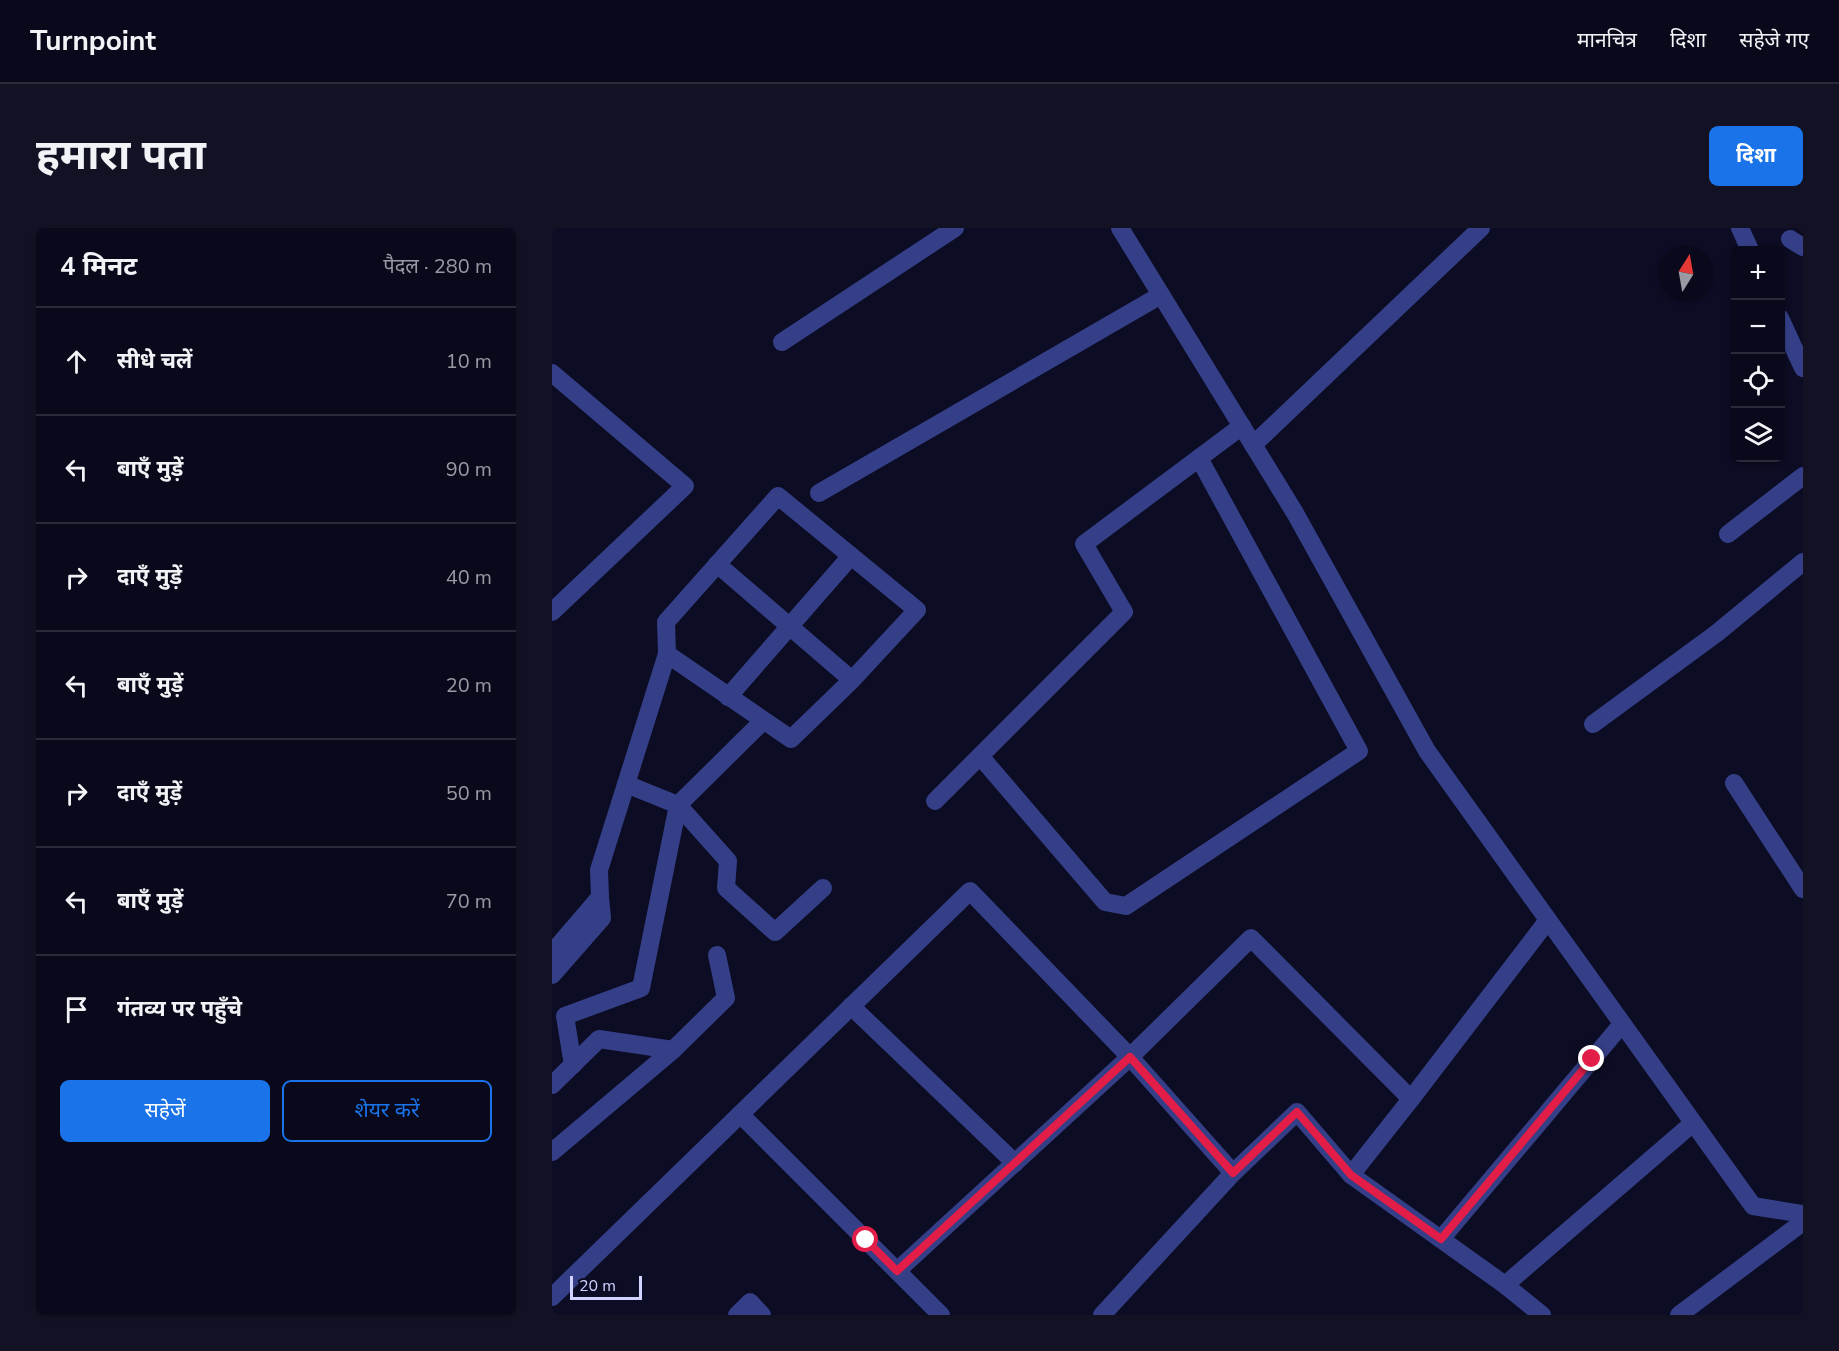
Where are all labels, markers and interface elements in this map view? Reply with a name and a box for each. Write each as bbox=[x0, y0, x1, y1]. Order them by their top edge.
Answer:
text: Turnpoint bbox=[30, 22, 156, 60]
text: मानचित्र bbox=[1577, 26, 1637, 54]
text: दिशा bbox=[1670, 26, 1706, 54]
text: सहेजे गए bbox=[1739, 26, 1809, 54]
button: दिशा bbox=[1709, 126, 1803, 186]
text: हमारा पता bbox=[36, 127, 206, 184]
north arrow bbox=[1659, 246, 1713, 300]
map controls bbox=[1731, 246, 1785, 462]
button: + bbox=[1731, 246, 1785, 300]
text: 4 मिनट bbox=[60, 249, 137, 284]
text: पैदल · 280 m bbox=[383, 253, 492, 280]
button: − bbox=[1731, 300, 1785, 354]
icon: ahead bbox=[60, 345, 93, 378]
text: सीधे चलें bbox=[117, 346, 192, 376]
text: 10 m bbox=[446, 348, 492, 375]
button: locate bbox=[1731, 354, 1785, 408]
button: layers bbox=[1731, 408, 1785, 462]
icon: left bbox=[60, 453, 93, 486]
text: बाएँ मुड़ें bbox=[117, 454, 183, 484]
text: 90 m bbox=[446, 456, 492, 483]
icon: right bbox=[60, 561, 93, 594]
text: दाएँ मुड़ें bbox=[117, 562, 182, 592]
text: 40 m bbox=[446, 564, 492, 591]
icon: left bbox=[60, 669, 93, 702]
text: बाएँ मुड़ें bbox=[117, 670, 183, 700]
text: 20 m bbox=[446, 672, 492, 699]
icon: right bbox=[60, 777, 93, 810]
text: दाएँ मुड़ें bbox=[117, 778, 182, 808]
text: 50 m bbox=[446, 780, 492, 807]
icon: left bbox=[60, 885, 93, 918]
text: बाएँ मुड़ें bbox=[117, 886, 183, 916]
text: 70 m bbox=[446, 888, 492, 915]
icon: arrive bbox=[60, 993, 93, 1026]
text: गंतव्य पर पहुँचे bbox=[117, 994, 242, 1024]
route end bbox=[1578, 1045, 1604, 1071]
button: सहेजें bbox=[60, 1080, 270, 1142]
button: शेयर करें bbox=[282, 1080, 492, 1142]
route start bbox=[852, 1226, 878, 1252]
scale bar bbox=[570, 1273, 642, 1300]
text: 20 m bbox=[579, 1275, 616, 1297]

